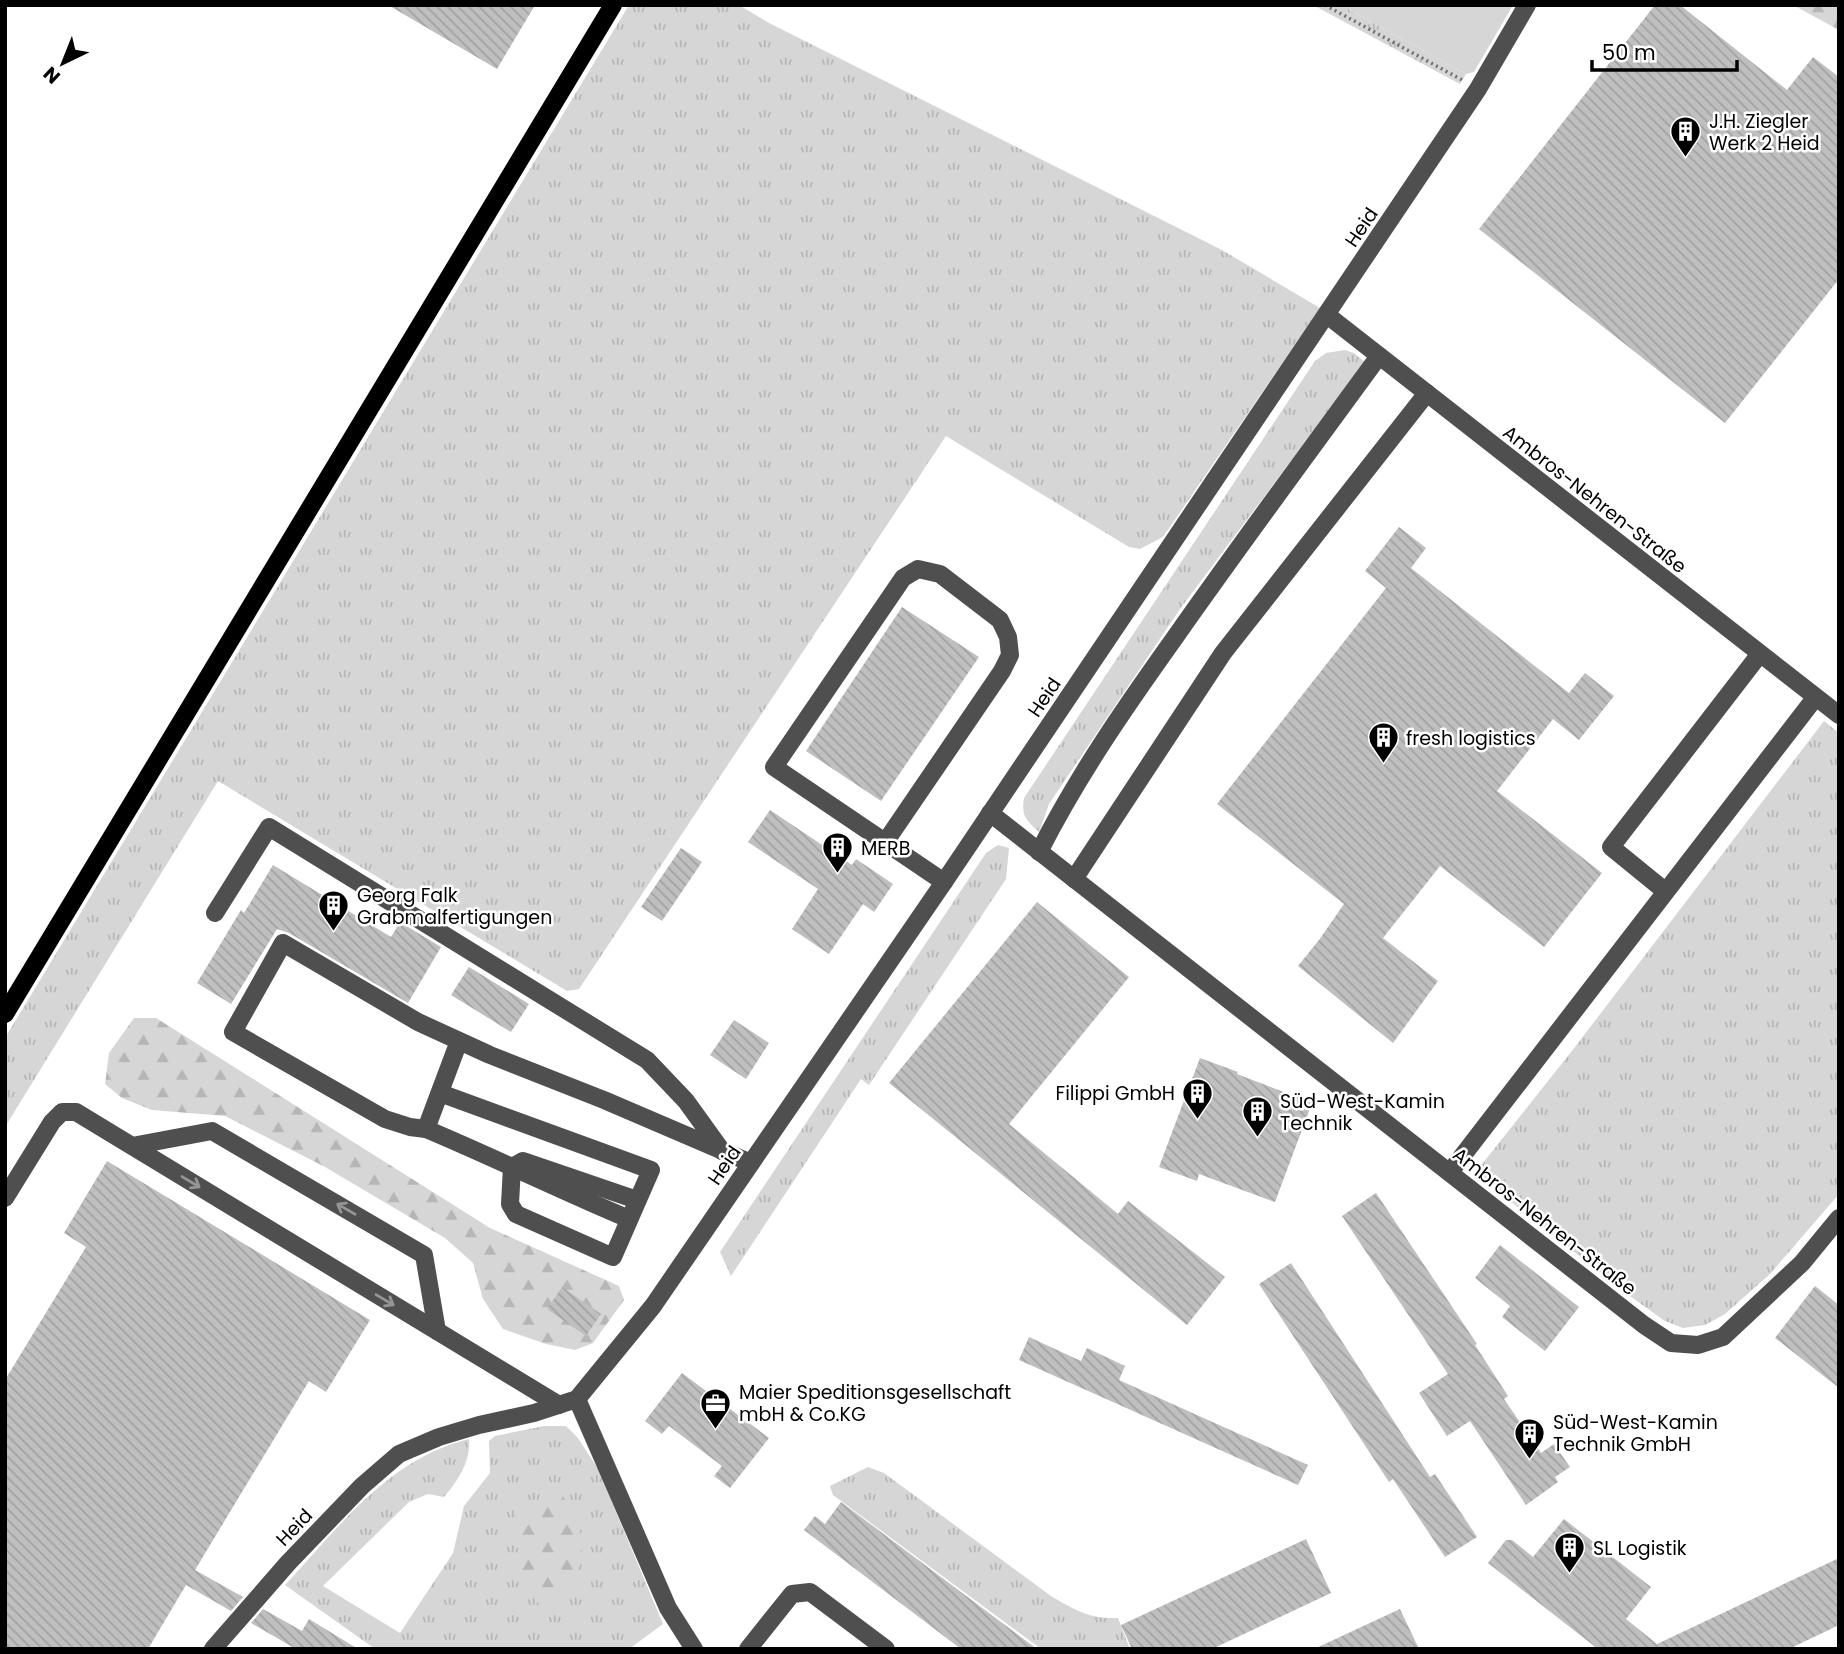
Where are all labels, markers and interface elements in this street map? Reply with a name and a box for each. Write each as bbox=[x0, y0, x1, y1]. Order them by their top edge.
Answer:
north arrow bbox=[28, 28, 98, 98]
scale bar bbox=[1592, 28, 1737, 72]
text: 50 m bbox=[1602, 38, 1656, 67]
text: N bbox=[37, 60, 66, 90]
place label: J.H. Ziegler Werk 2 Heid bbox=[1709, 108, 1820, 157]
building icon: J.H. Ziegler Werk 2 Heid bbox=[1669, 115, 1703, 159]
street label: Heid bbox=[1338, 202, 1384, 252]
street label: Ambros-Nehren-Straße bbox=[1497, 419, 1692, 580]
street label: Heid bbox=[1021, 672, 1067, 722]
building icon: fresh logistics bbox=[1366, 721, 1400, 765]
place label: fresh logistics bbox=[1406, 725, 1536, 752]
building icon: MERB bbox=[821, 831, 855, 875]
place label: MERB bbox=[861, 835, 910, 862]
place label: Georg Falk Grabmalfertigungen bbox=[357, 882, 552, 931]
building icon: Georg Falk Grabmalfertigungen bbox=[317, 889, 351, 933]
building icon: Filippi GmbH bbox=[1181, 1076, 1215, 1120]
place label: Filippi GmbH bbox=[1056, 1080, 1175, 1107]
place label: Süd-West-Kamin Technik bbox=[1280, 1088, 1445, 1137]
building icon: Süd-West-Kamin Technik bbox=[1240, 1095, 1274, 1139]
street label: Heid bbox=[701, 1140, 747, 1190]
street label: Ambros-Nehren-Straße bbox=[1447, 1141, 1642, 1302]
one-way arrow bbox=[180, 1175, 200, 1189]
one-way arrow bbox=[337, 1202, 357, 1216]
one-way arrow bbox=[375, 1293, 395, 1307]
place label: Maier Speditionsgesellschaft mbH & Co.KG bbox=[739, 1379, 1011, 1428]
office icon: Maier Speditionsgesellschaft mbH & Co.KG bbox=[699, 1386, 733, 1430]
place label: Süd-West-Kamin Technik GmbH bbox=[1553, 1409, 1718, 1458]
building icon: Süd-West-Kamin Technik GmbH bbox=[1513, 1416, 1547, 1460]
street label: Heid bbox=[270, 1503, 319, 1552]
building icon: SL Logistik bbox=[1553, 1531, 1587, 1575]
place label: SL Logistik bbox=[1593, 1535, 1687, 1562]

